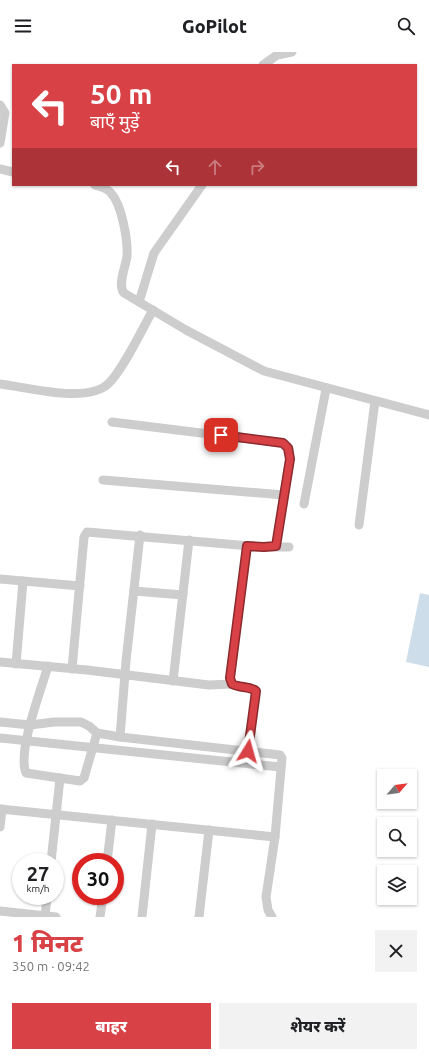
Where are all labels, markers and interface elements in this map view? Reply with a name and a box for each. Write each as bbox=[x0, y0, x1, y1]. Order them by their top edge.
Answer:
icon: menu bbox=[12, 15, 34, 37]
icon: search bbox=[395, 15, 417, 37]
text: GoPilot bbox=[182, 16, 247, 36]
text: 50 m bbox=[90, 78, 152, 109]
icon: left bbox=[24, 80, 76, 132]
text: बाएँ मुड़ें bbox=[90, 111, 139, 131]
icon: left bbox=[162, 156, 184, 178]
icon: ahead bbox=[204, 156, 226, 178]
icon: right bbox=[246, 156, 268, 178]
pin bbox=[204, 418, 238, 452]
icon: arrive bbox=[210, 424, 232, 446]
position arrow bbox=[227, 730, 269, 772]
north arrow bbox=[377, 769, 417, 809]
map controls bbox=[377, 769, 417, 905]
button: search bbox=[377, 817, 417, 857]
speed limit sign: 30 bbox=[72, 853, 124, 905]
text: 27 bbox=[27, 862, 49, 885]
button: layers bbox=[377, 865, 417, 905]
text: km/h bbox=[26, 883, 50, 894]
text: 1 मिनट bbox=[12, 930, 83, 957]
button: close bbox=[375, 930, 417, 972]
text: 350 m · 09:42 bbox=[12, 959, 90, 973]
button: बाहर bbox=[12, 1003, 211, 1049]
button: शेयर करें bbox=[219, 1003, 417, 1049]

